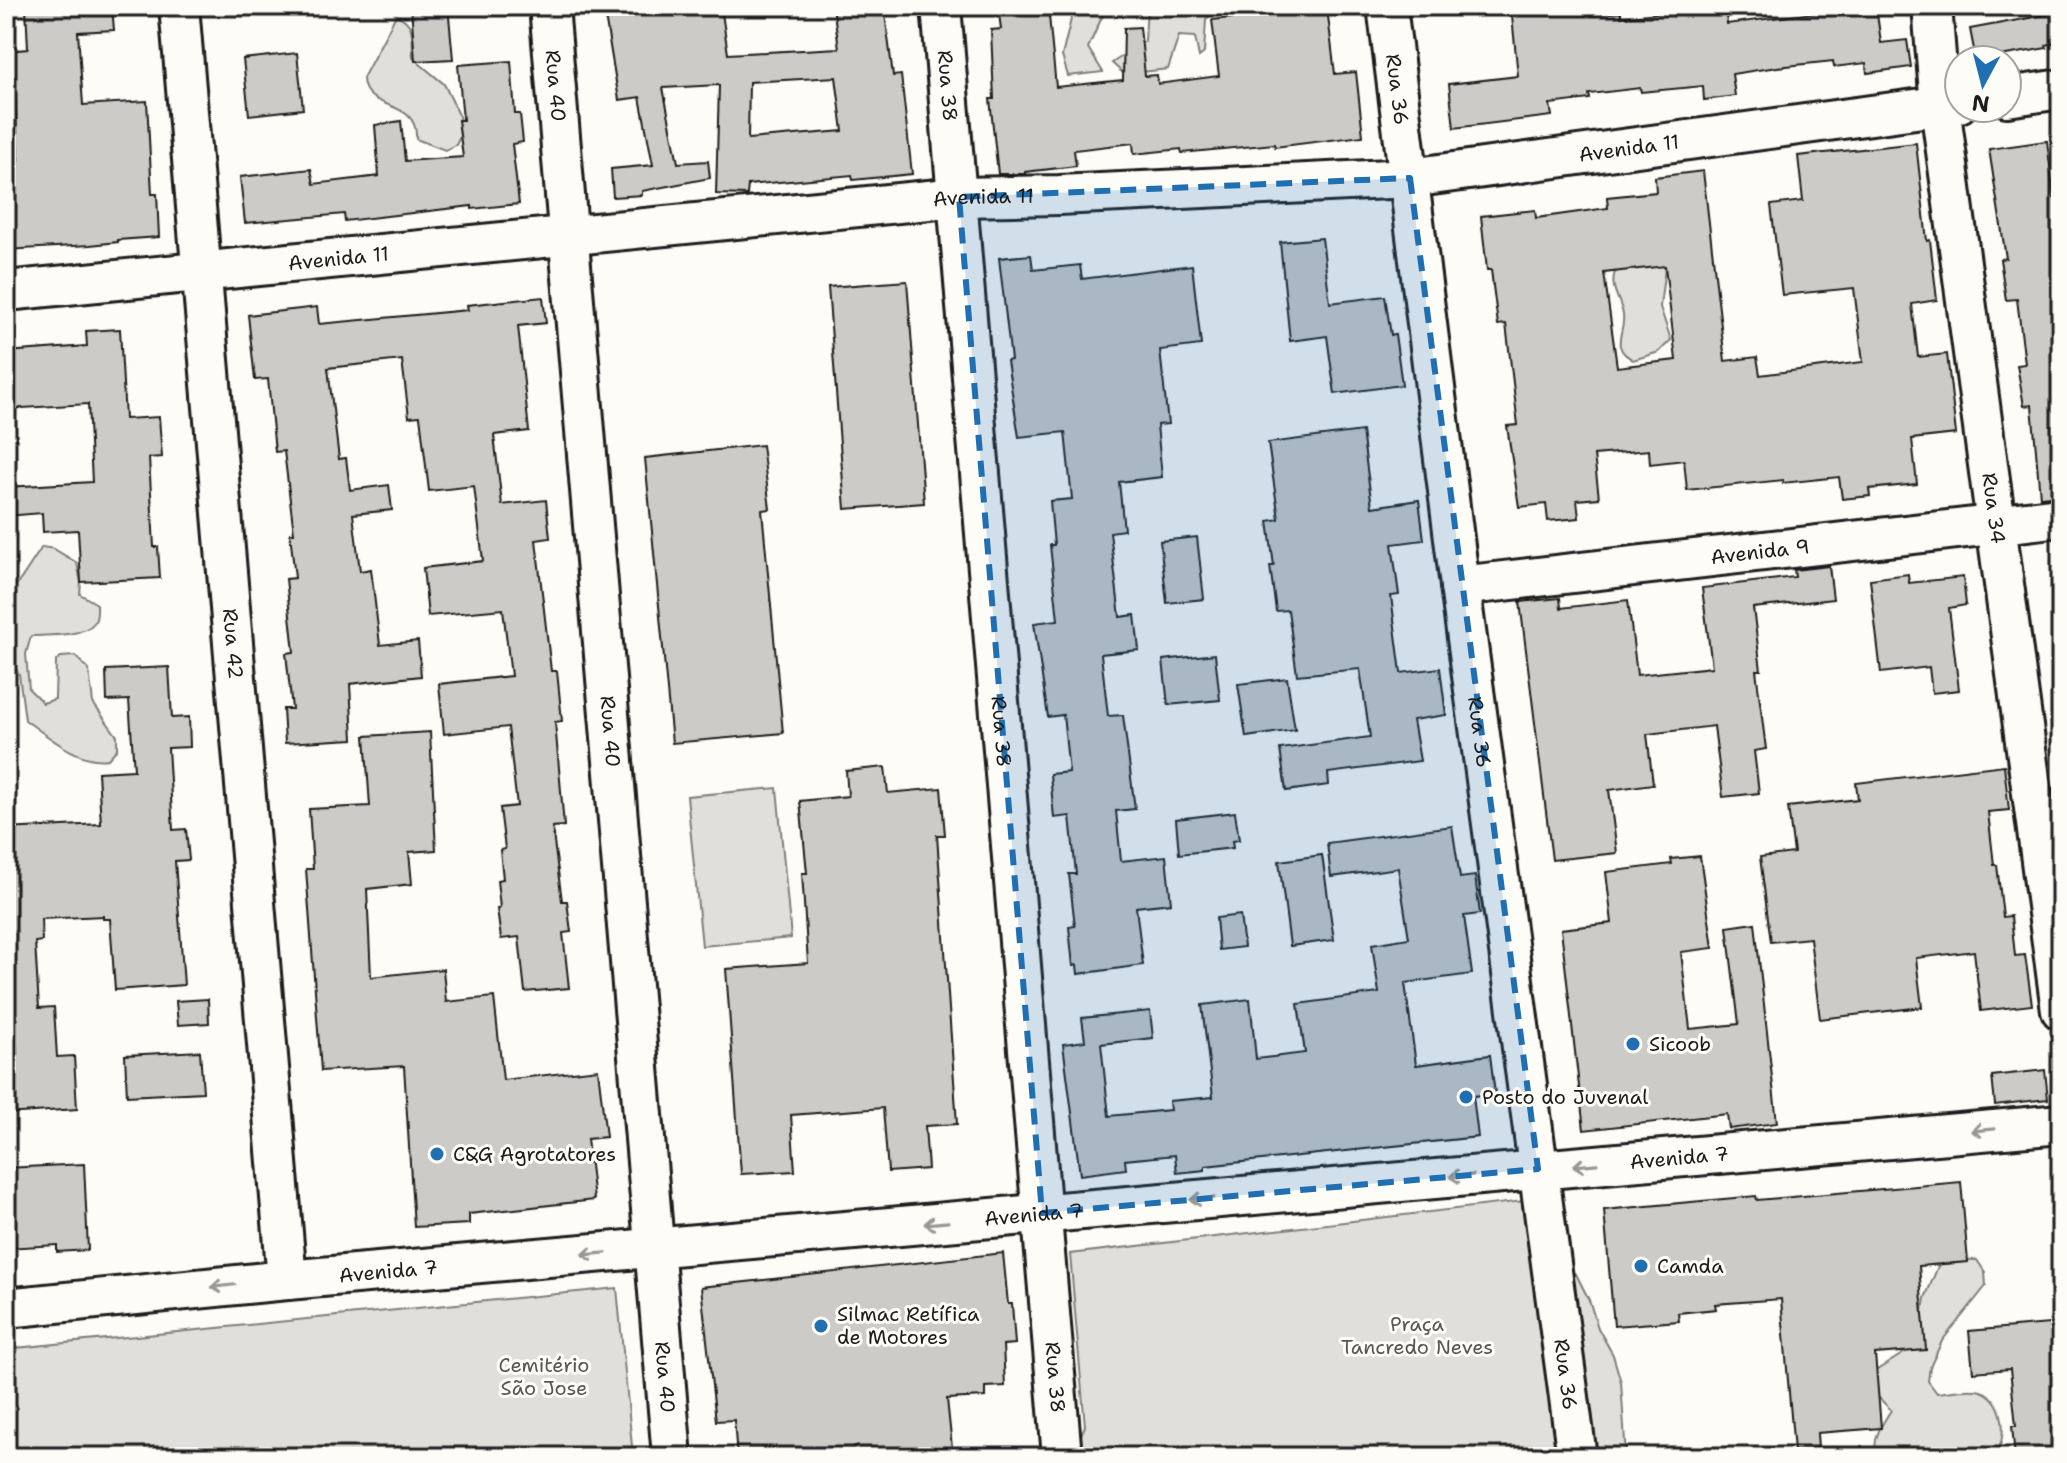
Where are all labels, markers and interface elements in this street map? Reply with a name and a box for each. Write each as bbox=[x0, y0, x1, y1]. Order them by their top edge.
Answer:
north arrow bbox=[1943, 44, 2023, 124]
street label: Rua 40 bbox=[540, 49, 572, 123]
street label: Rua 38 bbox=[932, 49, 964, 122]
street label: Rua 36 bbox=[1380, 52, 1415, 126]
text: N bbox=[1970, 88, 1991, 119]
street label: Avenida 11 bbox=[1577, 128, 1681, 168]
street label: Avenida 11 bbox=[932, 183, 1034, 213]
street label: Avenida 11 bbox=[287, 240, 390, 276]
street label: Rua 34 bbox=[1976, 471, 2011, 545]
street label: Avenida 9 bbox=[1709, 533, 1811, 570]
street label: Rua 42 bbox=[217, 607, 249, 680]
street label: Rua 40 bbox=[595, 695, 626, 768]
street label: Rua 38 bbox=[986, 695, 1017, 768]
street label: Rua 36 bbox=[1462, 695, 1497, 769]
place label: Sicoob bbox=[1649, 1031, 1711, 1057]
marker: Sicoob bbox=[1624, 1035, 1642, 1053]
place label: Posto do Juvenal bbox=[1482, 1084, 1648, 1110]
marker: Posto do Juvenal bbox=[1457, 1088, 1475, 1106]
one-way arrow bbox=[1970, 1123, 1997, 1138]
street label: Avenida 7 bbox=[1629, 1140, 1730, 1175]
place label: C&G Agrotatores bbox=[453, 1141, 616, 1167]
marker: C&G Agrotatores bbox=[428, 1145, 446, 1163]
one-way arrow bbox=[1572, 1158, 1599, 1173]
one-way arrow bbox=[1448, 1169, 1475, 1184]
one-way arrow bbox=[1189, 1192, 1216, 1207]
street label: Avenida 7 bbox=[983, 1197, 1084, 1232]
one-way arrow bbox=[923, 1215, 950, 1230]
one-way arrow bbox=[581, 1246, 608, 1261]
place label: Camda bbox=[1657, 1253, 1724, 1279]
street label: Avenida 7 bbox=[338, 1254, 439, 1288]
marker: Camda bbox=[1632, 1257, 1650, 1275]
one-way arrow bbox=[210, 1279, 237, 1294]
place label: Silmac Retífica de Motores bbox=[837, 1301, 980, 1350]
park label: Praça Tancredo Neves bbox=[1341, 1311, 1493, 1360]
marker: Silmac Retífica de Motores bbox=[812, 1317, 830, 1335]
street label: Rua 36 bbox=[1548, 1337, 1584, 1411]
street label: Rua 40 bbox=[649, 1340, 681, 1414]
street label: Rua 38 bbox=[1039, 1341, 1071, 1414]
park label: Cemitério São Jose bbox=[499, 1352, 589, 1401]

